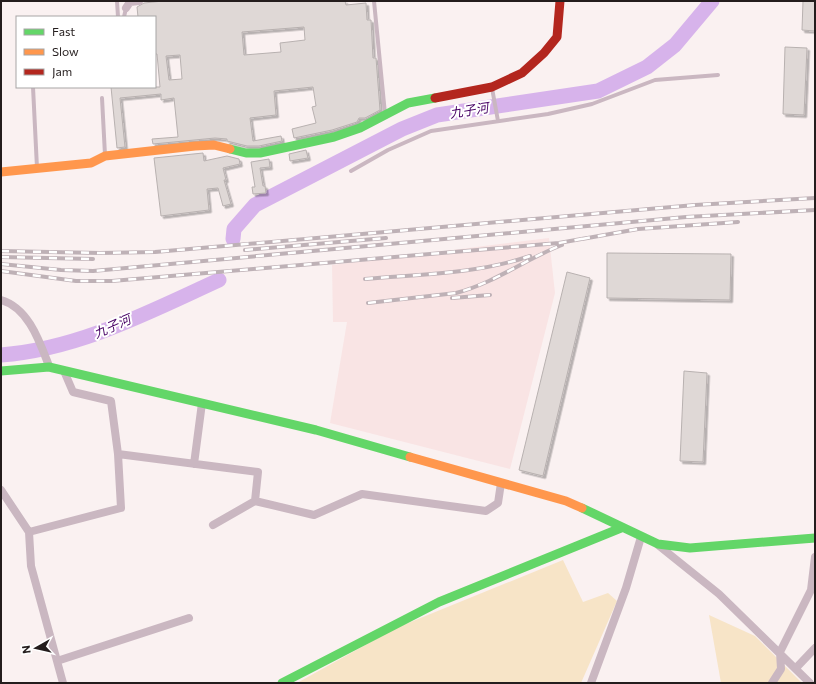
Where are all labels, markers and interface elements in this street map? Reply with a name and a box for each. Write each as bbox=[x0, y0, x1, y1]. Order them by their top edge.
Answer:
legend bbox=[16, 16, 156, 88]
text: Fast bbox=[52, 24, 75, 38]
text: Slow bbox=[52, 44, 79, 58]
text: Jam bbox=[52, 64, 72, 79]
water label: 九子河 bbox=[448, 99, 492, 121]
water label: 九子河 bbox=[91, 310, 136, 341]
north arrow bbox=[16, 628, 56, 668]
text: N bbox=[19, 644, 33, 654]

